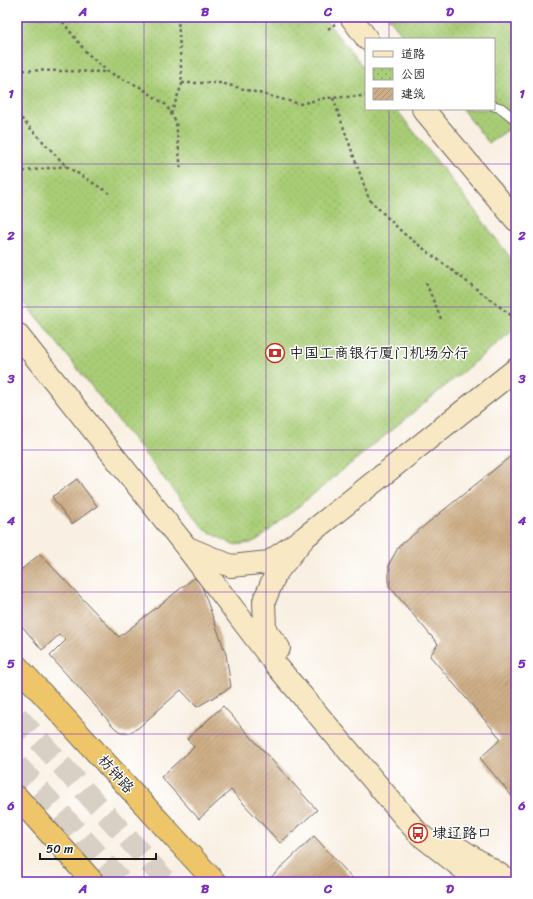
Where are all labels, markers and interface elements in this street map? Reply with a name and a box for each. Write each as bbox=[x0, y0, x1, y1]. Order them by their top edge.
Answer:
text: A bbox=[78, 0, 87, 23]
text: B bbox=[201, 0, 210, 23]
text: C bbox=[323, 0, 333, 23]
text: D bbox=[446, 0, 454, 23]
legend bbox=[365, 38, 495, 110]
text: 道路 bbox=[401, 43, 425, 65]
text: 公园 bbox=[401, 63, 425, 85]
text: 1 bbox=[8, 82, 14, 105]
text: 1 bbox=[519, 82, 525, 105]
text: 建筑 bbox=[401, 83, 425, 105]
text: 2 bbox=[6, 224, 15, 247]
text: 2 bbox=[517, 224, 526, 247]
place label: 中国工商银行厦门机场分行 bbox=[289, 340, 469, 366]
bank icon: 中国工商银行厦门机场分行 bbox=[264, 342, 286, 364]
text: 3 bbox=[6, 367, 15, 390]
text: 3 bbox=[517, 367, 526, 390]
text: 4 bbox=[6, 509, 16, 532]
text: 4 bbox=[517, 509, 527, 532]
text: 5 bbox=[7, 652, 15, 675]
text: 5 bbox=[518, 652, 526, 675]
street label: 枋钟路 bbox=[91, 749, 141, 799]
text: 6 bbox=[6, 794, 15, 817]
text: 6 bbox=[517, 794, 526, 817]
place label: 埭辽路口 bbox=[432, 820, 492, 846]
bus stop icon: 埭辽路口 bbox=[407, 822, 429, 844]
scale bar bbox=[40, 835, 156, 861]
text: 50 m bbox=[46, 838, 73, 860]
text: A bbox=[78, 877, 87, 899]
text: B bbox=[201, 877, 210, 899]
text: C bbox=[323, 877, 333, 899]
text: D bbox=[446, 877, 454, 899]

